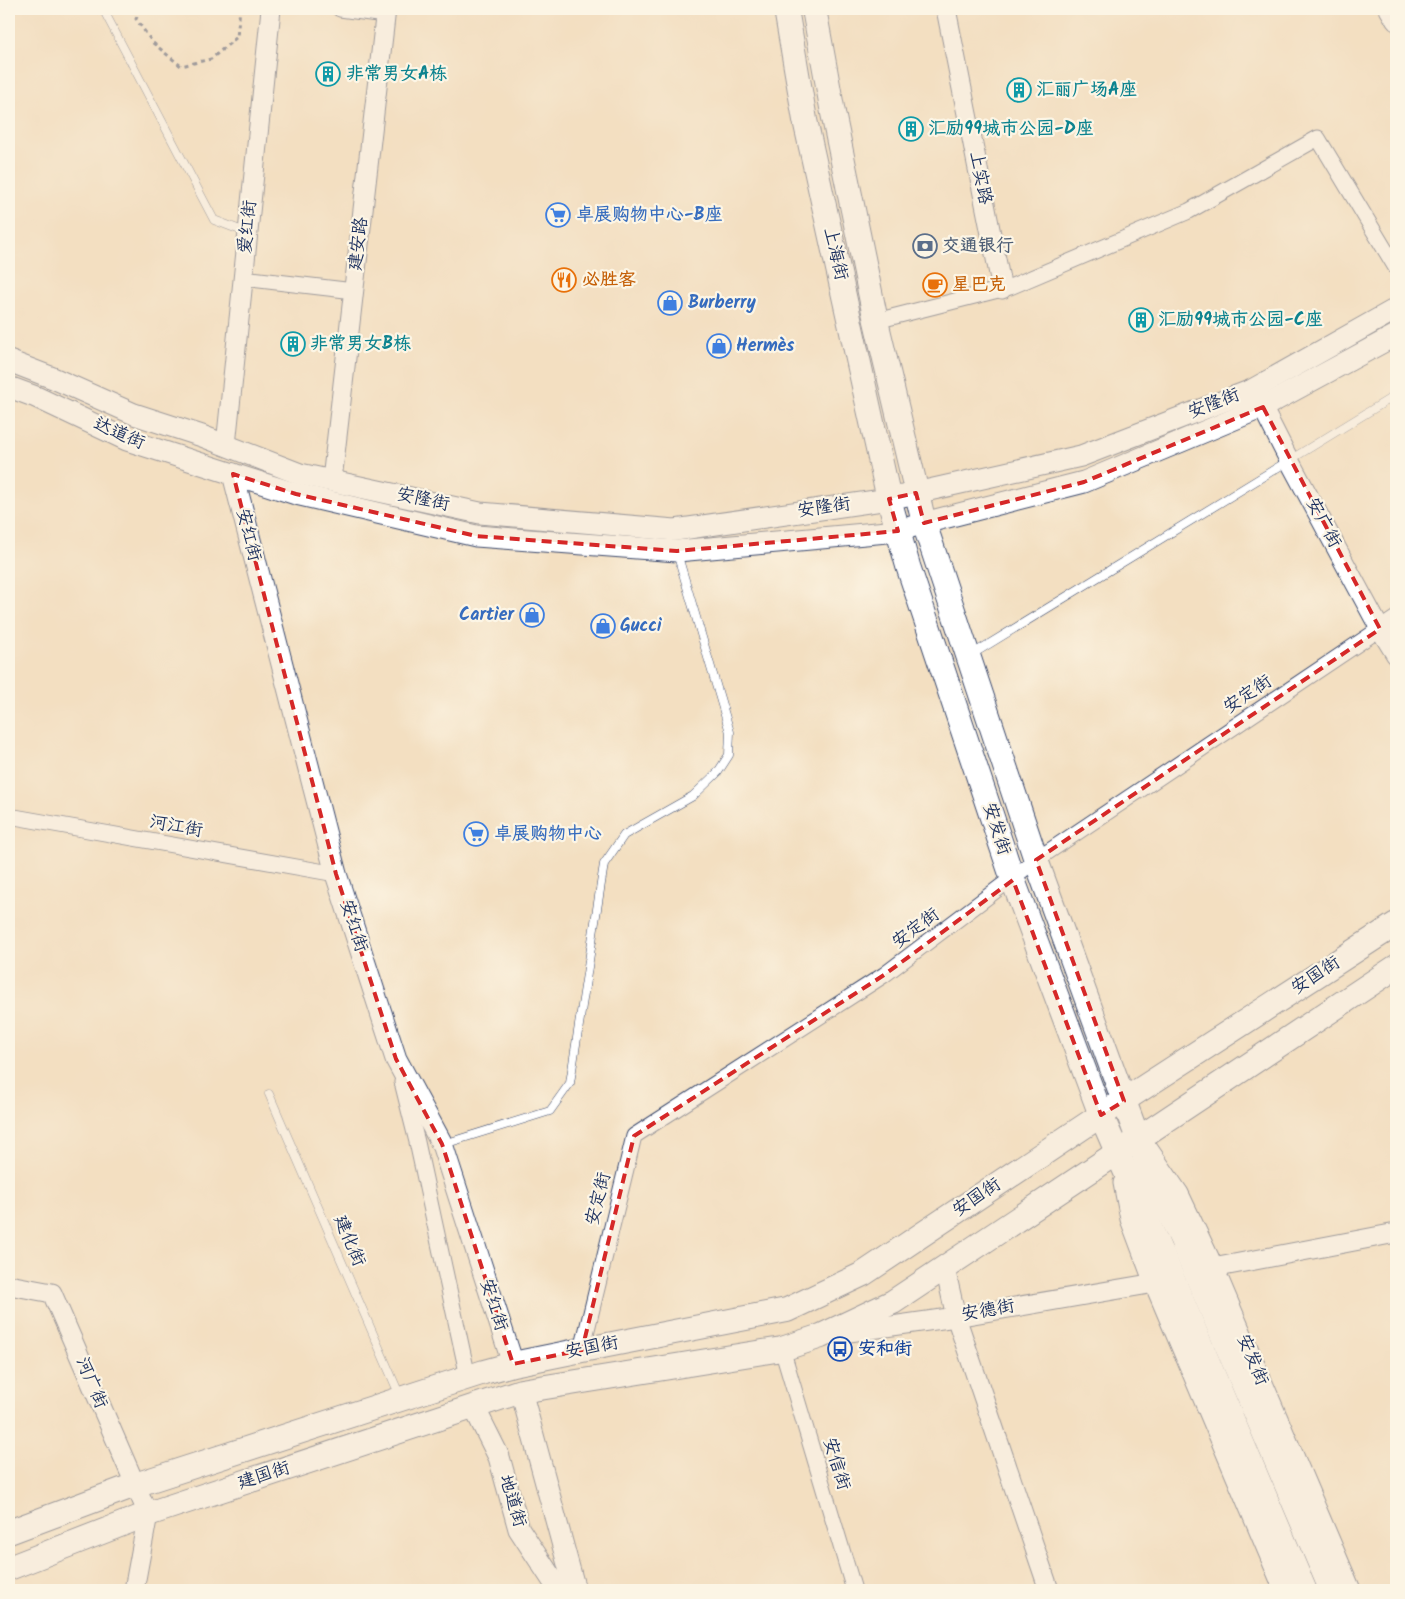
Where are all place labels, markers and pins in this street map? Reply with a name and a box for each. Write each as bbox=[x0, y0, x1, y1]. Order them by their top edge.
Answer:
place label: 非常男女A栋 bbox=[346, 60, 447, 89]
building icon: 非常男女A栋 bbox=[315, 61, 341, 87]
place label: 汇丽广场A座 bbox=[1036, 76, 1137, 105]
building icon: 汇丽广场A座 bbox=[1006, 77, 1032, 103]
place label: 汇励99城市公园-D座 bbox=[928, 115, 1094, 144]
building icon: 汇励99城市公园-D座 bbox=[898, 116, 924, 142]
place label: 卓展购物中心-B座 bbox=[576, 201, 723, 230]
supermarket icon: 卓展购物中心-B座 bbox=[545, 202, 571, 228]
place label: 交通银行 bbox=[942, 232, 1014, 261]
bank icon: 交通银行 bbox=[912, 233, 938, 259]
place label: 必胜客 bbox=[582, 266, 636, 295]
restaurant icon: 必胜客 bbox=[551, 267, 577, 293]
place label: 星巴克 bbox=[952, 271, 1006, 300]
cafe icon: 星巴克 bbox=[922, 272, 948, 298]
place label: Burberry bbox=[688, 289, 757, 318]
shop icon: Burberry bbox=[657, 290, 683, 316]
place label: 汇励99城市公园-C座 bbox=[1158, 306, 1323, 335]
building icon: 汇励99城市公园-C座 bbox=[1128, 307, 1154, 333]
place label: 非常男女B栋 bbox=[310, 330, 411, 359]
building icon: 非常男女B栋 bbox=[280, 331, 306, 357]
place label: Hermès bbox=[736, 332, 795, 361]
shop icon: Hermès bbox=[706, 333, 732, 359]
place label: Cartier bbox=[459, 601, 515, 630]
shop icon: Cartier bbox=[519, 602, 545, 628]
place label: Gucci bbox=[620, 612, 662, 641]
shop icon: Gucci bbox=[590, 613, 616, 639]
place label: 卓展购物中心 bbox=[494, 820, 602, 849]
supermarket icon: 卓展购物中心 bbox=[463, 821, 489, 847]
place label: 安和街 bbox=[858, 1335, 912, 1364]
bus stop icon: 安和街 bbox=[827, 1336, 853, 1362]

